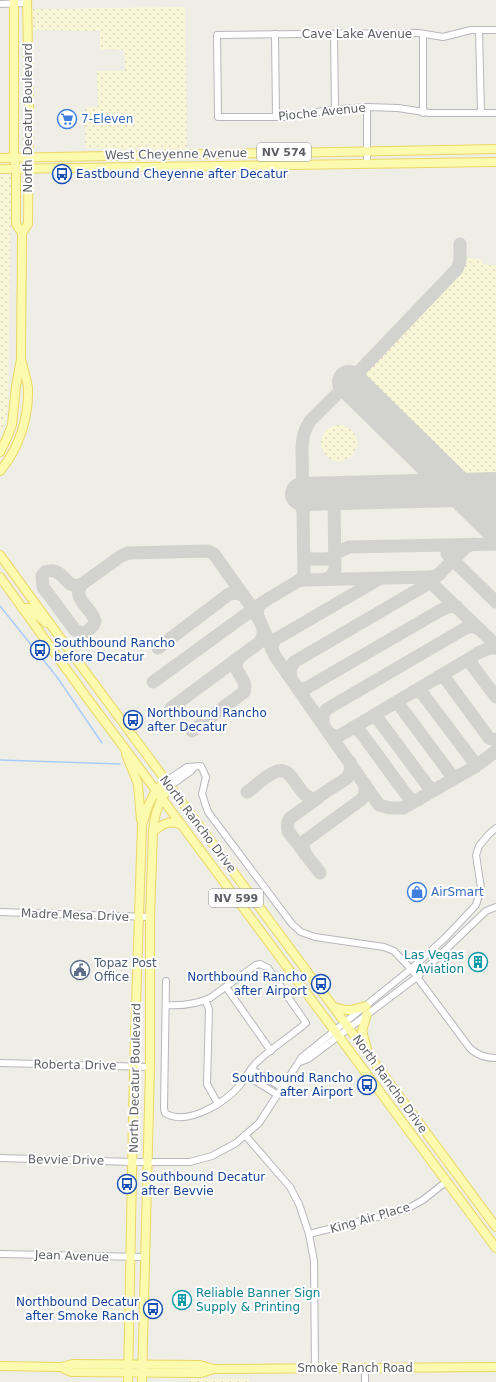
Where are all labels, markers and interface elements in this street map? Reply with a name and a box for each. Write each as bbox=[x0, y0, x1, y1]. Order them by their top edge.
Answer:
street label: Cave Lake Avenue bbox=[302, 27, 412, 41]
street label: North Decatur Boulevard bbox=[21, 43, 35, 193]
street label: Pioche Avenue bbox=[278, 100, 366, 124]
supermarket icon: 7-Eleven bbox=[56, 108, 78, 130]
place label: 7-Eleven bbox=[81, 112, 133, 126]
road number: NV 574 bbox=[257, 143, 311, 161]
street label: West Cheyenne Avenue bbox=[105, 146, 247, 162]
bus stop icon: Eastbound Cheyenne after Decatur bbox=[51, 163, 73, 185]
place label: Eastbound Cheyenne after Decatur bbox=[76, 167, 288, 181]
place label: Southbound Rancho before Decatur bbox=[54, 636, 175, 664]
bus stop icon: Southbound Rancho before Decatur bbox=[29, 639, 51, 661]
place label: Northbound Rancho after Decatur bbox=[147, 706, 267, 734]
bus stop icon: Northbound Rancho after Decatur bbox=[122, 709, 144, 731]
street label: North Rancho Drive bbox=[157, 773, 239, 875]
shop icon: AirSmart bbox=[406, 881, 428, 903]
place label: AirSmart bbox=[431, 885, 484, 899]
road number: NV 599 bbox=[209, 889, 263, 907]
street label: Madre Mesa Drive bbox=[21, 906, 129, 924]
place label: Las Vegas Aviation bbox=[404, 948, 464, 976]
building icon: Las Vegas Aviation bbox=[467, 951, 489, 973]
place label: Topaz Post Office bbox=[93, 956, 157, 984]
public building icon: Topaz Post Office bbox=[69, 959, 91, 981]
place label: Northbound Rancho after Airport bbox=[187, 970, 307, 998]
bus stop icon: Northbound Rancho after Airport bbox=[310, 973, 332, 995]
street label: North Decatur Boulevard bbox=[127, 1003, 143, 1153]
street label: North Rancho Drive bbox=[350, 1032, 430, 1136]
street label: Roberta Drive bbox=[33, 1057, 117, 1073]
place label: Southbound Rancho after Airport bbox=[232, 1071, 353, 1099]
bus stop icon: Southbound Rancho after Airport bbox=[356, 1074, 378, 1096]
street label: Bevvie Drive bbox=[28, 1152, 104, 1168]
place label: Southbound Decatur after Bevvie bbox=[141, 1170, 265, 1198]
bus stop icon: Southbound Decatur after Bevvie bbox=[116, 1173, 138, 1195]
street label: King Air Place bbox=[328, 1200, 412, 1236]
street label: Jean Avenue bbox=[34, 1248, 109, 1264]
place label: Reliable Banner Sign Supply & Printing bbox=[196, 1286, 320, 1314]
building icon: Reliable Banner Sign Supply & Printing bbox=[171, 1289, 193, 1311]
place label: Northbound Decatur after Smoke Ranch bbox=[16, 1295, 139, 1323]
bus stop icon: Northbound Decatur after Smoke Ranch bbox=[142, 1298, 164, 1320]
street label: Smoke Ranch Road bbox=[297, 1361, 413, 1375]

